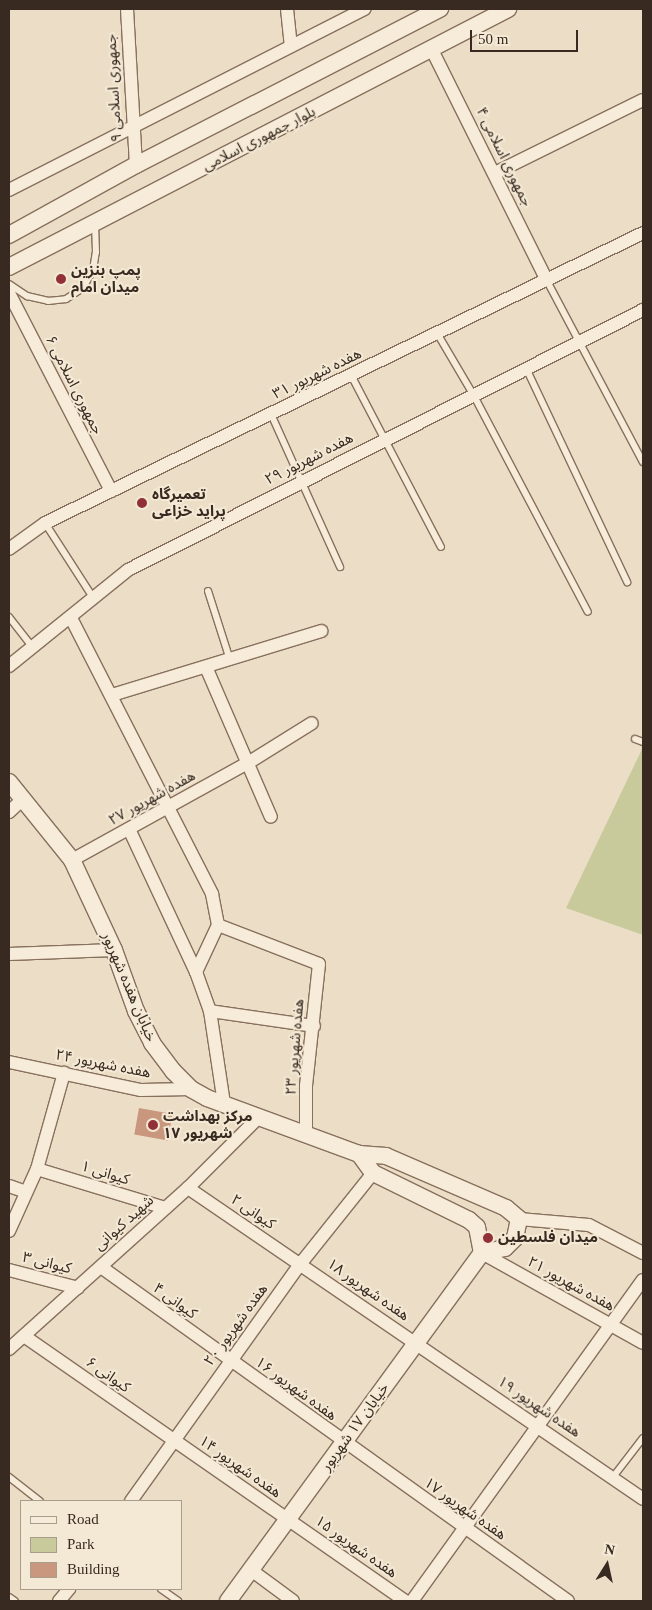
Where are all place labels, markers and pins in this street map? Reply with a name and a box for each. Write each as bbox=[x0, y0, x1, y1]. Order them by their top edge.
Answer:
place label: پمپ بنزین میدان امام bbox=[71, 261, 141, 296]
marker: پمپ بنزین میدان امام bbox=[55, 273, 67, 285]
place label: تعمیرگاه پراید خزاعی bbox=[152, 485, 226, 520]
marker: تعمیرگاه پراید خزاعی bbox=[136, 497, 148, 509]
place label: مرکز بهداشت ۱۷ شهریور bbox=[163, 1107, 253, 1142]
marker: مرکز بهداشت ۱۷ شهریور bbox=[147, 1119, 159, 1131]
place label: میدان فلسطین bbox=[498, 1229, 598, 1247]
marker: میدان فلسطین bbox=[482, 1232, 494, 1244]

